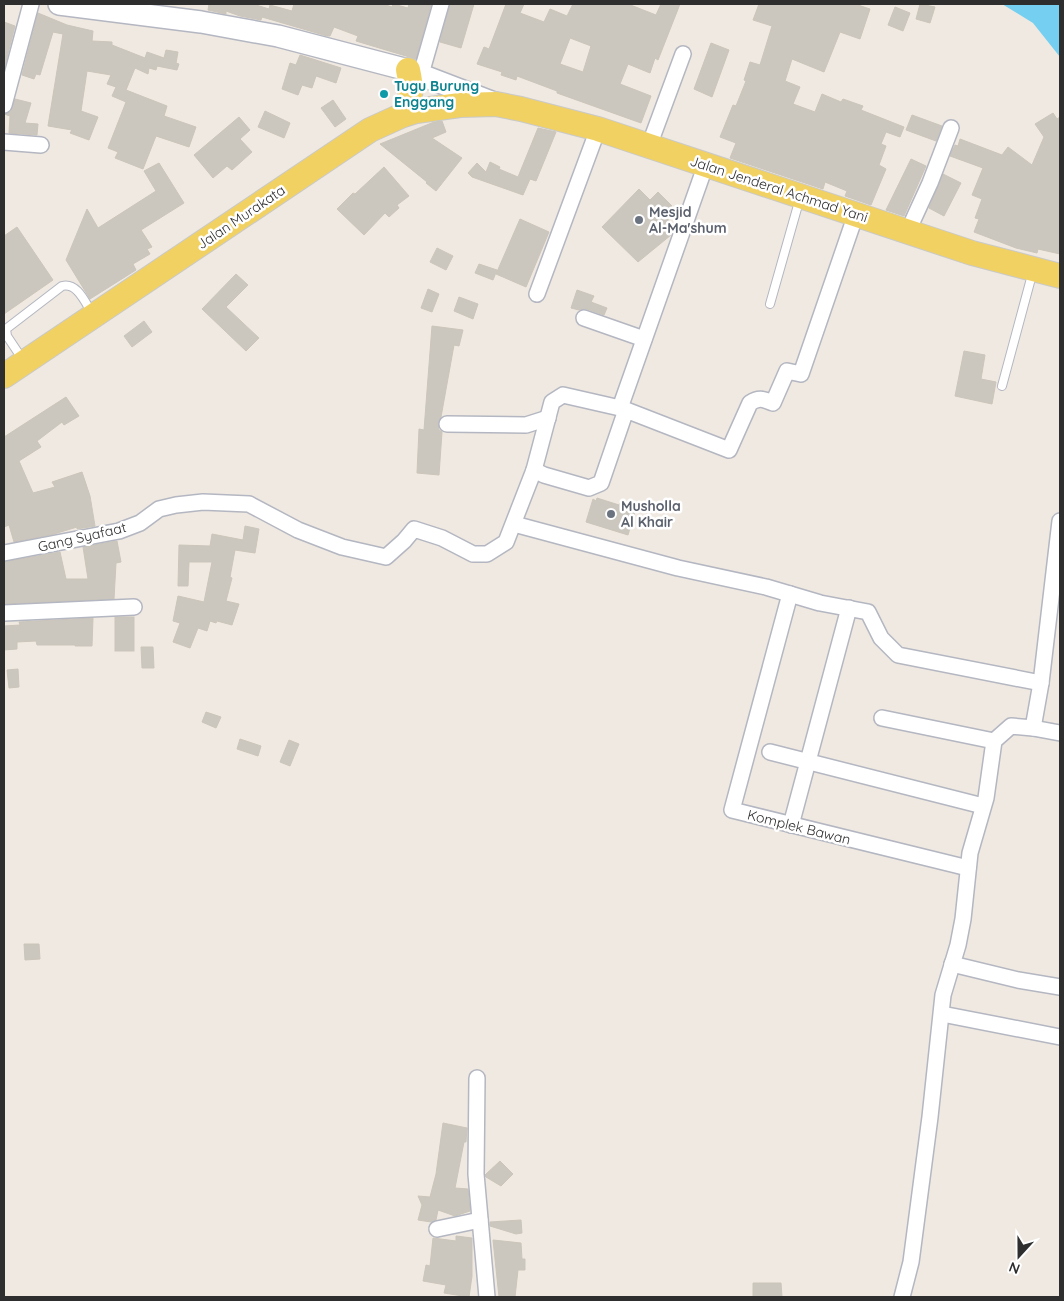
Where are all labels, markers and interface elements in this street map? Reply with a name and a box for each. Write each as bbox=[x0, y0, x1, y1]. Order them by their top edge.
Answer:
place label: Tugu Burung Enggang bbox=[394, 77, 479, 111]
marker: Tugu Burung Enggang bbox=[378, 88, 390, 100]
street label: Jalan Jenderal Achmad Yani bbox=[688, 152, 870, 226]
street label: Jalan Murakata bbox=[193, 181, 289, 253]
place label: Mesjid Al-Ma'shum bbox=[649, 203, 727, 237]
marker: Mesjid Al-Ma'shum bbox=[633, 214, 645, 226]
place label: Musholla Al Khair bbox=[621, 497, 681, 531]
marker: Musholla Al Khair bbox=[605, 508, 617, 520]
street label: Gang Syafaat bbox=[36, 518, 128, 556]
street label: Komplek Bawan bbox=[745, 805, 853, 849]
north arrow bbox=[994, 1231, 1044, 1281]
text: N bbox=[1006, 1258, 1022, 1278]

